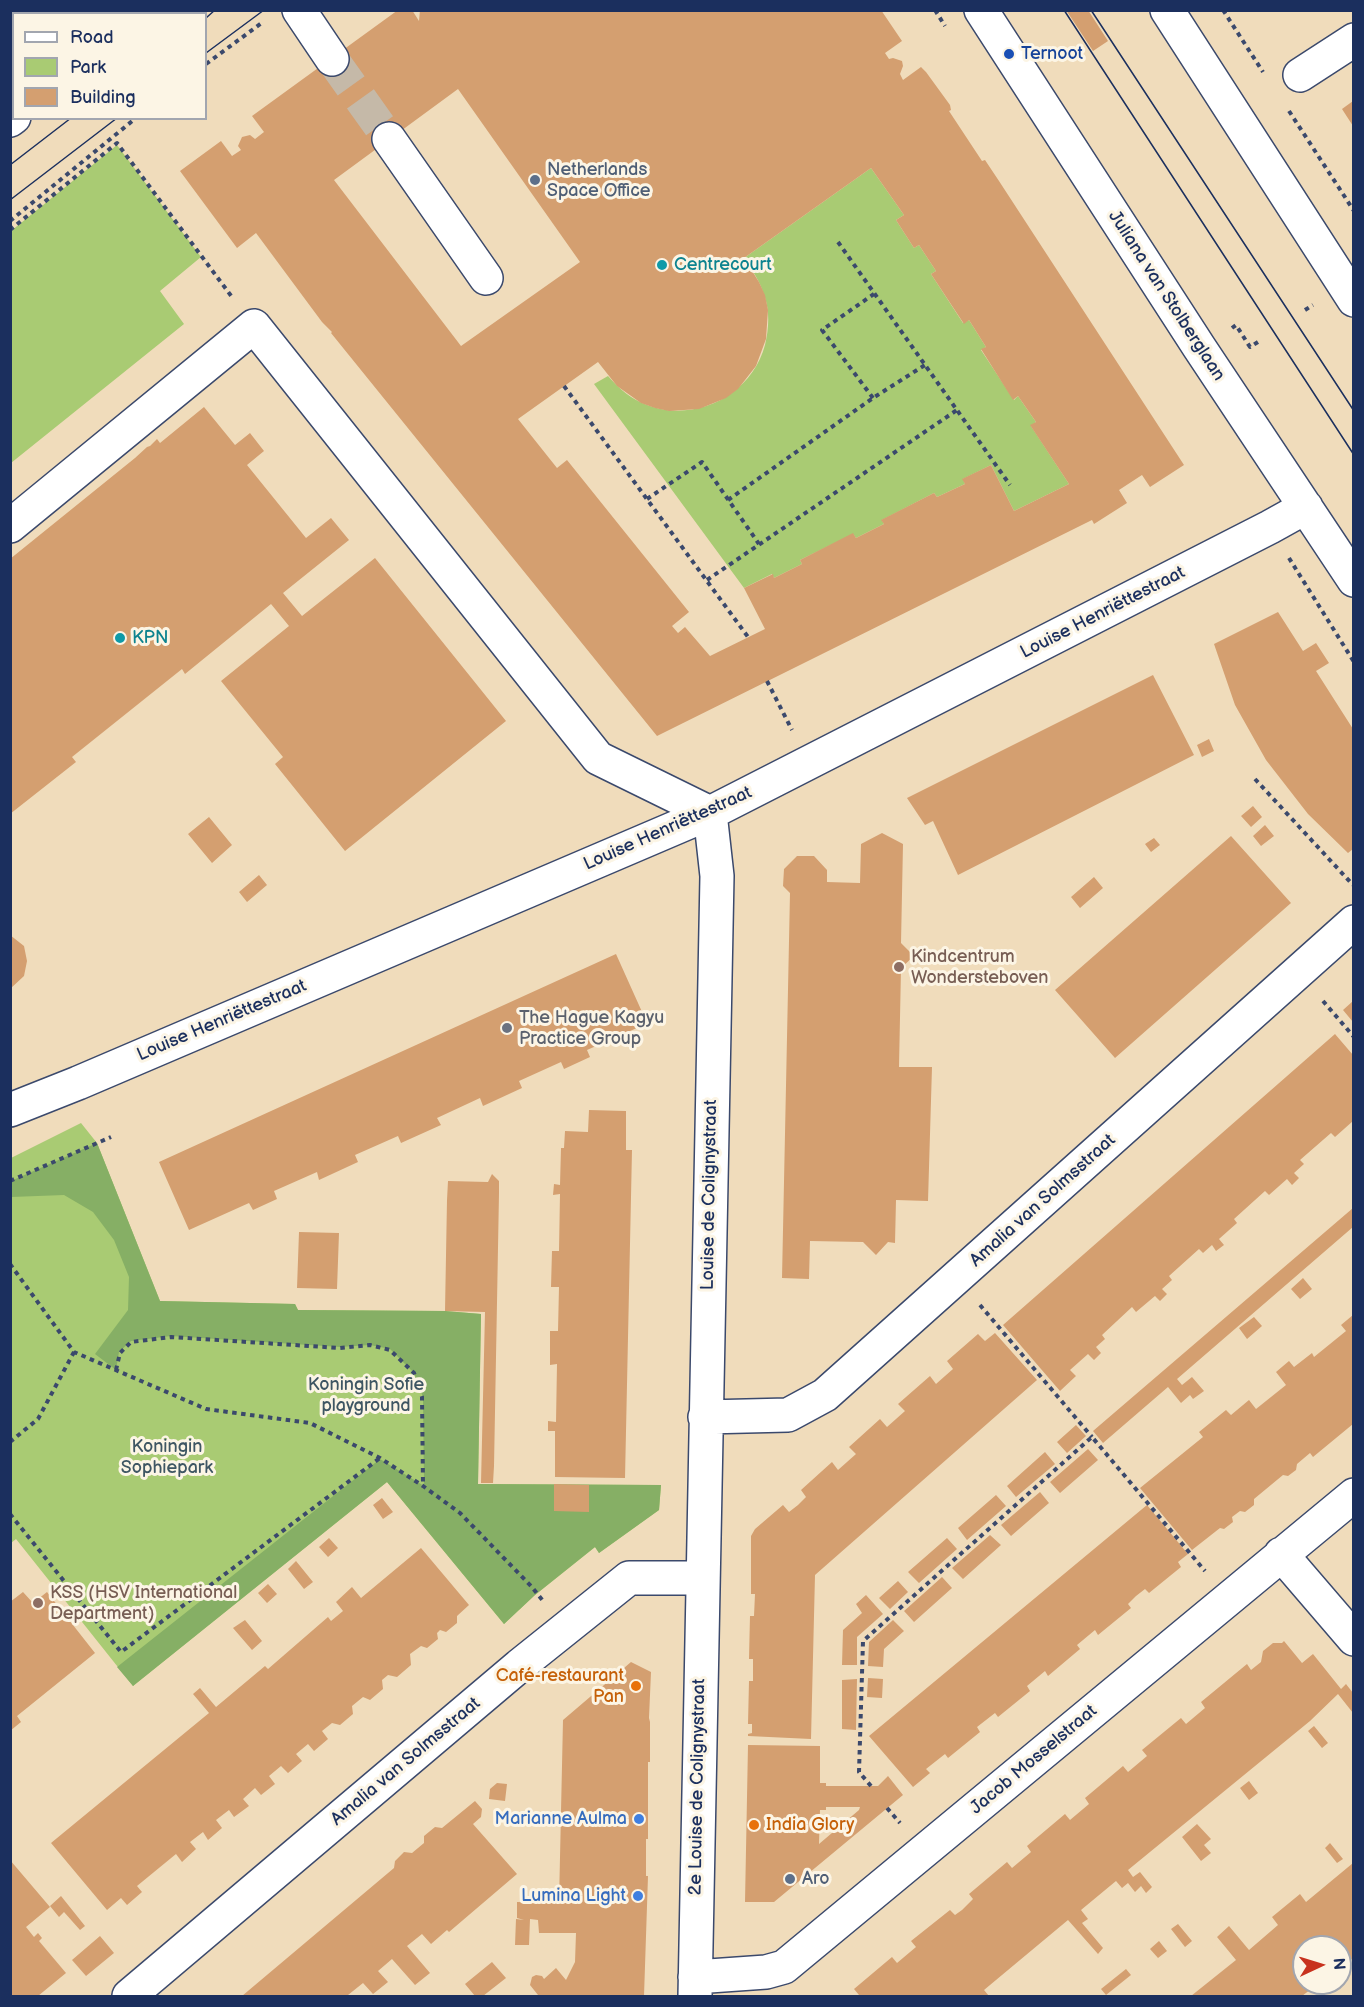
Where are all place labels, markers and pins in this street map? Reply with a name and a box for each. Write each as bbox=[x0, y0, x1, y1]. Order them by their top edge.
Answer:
place label: Ternoot bbox=[1021, 43, 1083, 65]
marker: Ternoot bbox=[1002, 47, 1016, 61]
place label: Netherlands Space Office bbox=[547, 159, 650, 201]
marker: Netherlands Space Office bbox=[528, 173, 542, 187]
place label: Centrecourt bbox=[674, 254, 772, 276]
marker: Centrecourt bbox=[655, 258, 669, 272]
place label: KPN bbox=[132, 627, 168, 649]
marker: KPN bbox=[113, 631, 127, 645]
place label: Kindcentrum Wondersteboven bbox=[911, 946, 1048, 988]
marker: Kindcentrum Wondersteboven bbox=[892, 960, 906, 974]
place label: The Hague Kagyu Practice Group bbox=[519, 1007, 664, 1050]
marker: The Hague Kagyu Practice Group bbox=[500, 1021, 514, 1035]
place label: KSS (HSV International Department) bbox=[50, 1582, 237, 1624]
marker: KSS (HSV International Department) bbox=[31, 1596, 45, 1610]
place label: Café-restaurant Pan bbox=[496, 1665, 624, 1708]
marker: Café-restaurant Pan bbox=[629, 1679, 643, 1693]
place label: Marianne Aulma bbox=[495, 1808, 627, 1830]
marker: Marianne Aulma bbox=[632, 1812, 646, 1826]
place label: India Glory bbox=[766, 1814, 854, 1836]
marker: India Glory bbox=[747, 1818, 761, 1832]
place label: Aro bbox=[802, 1868, 829, 1890]
marker: Aro bbox=[783, 1872, 797, 1886]
place label: Lumina Light bbox=[521, 1885, 626, 1907]
marker: Lumina Light bbox=[631, 1889, 645, 1903]

